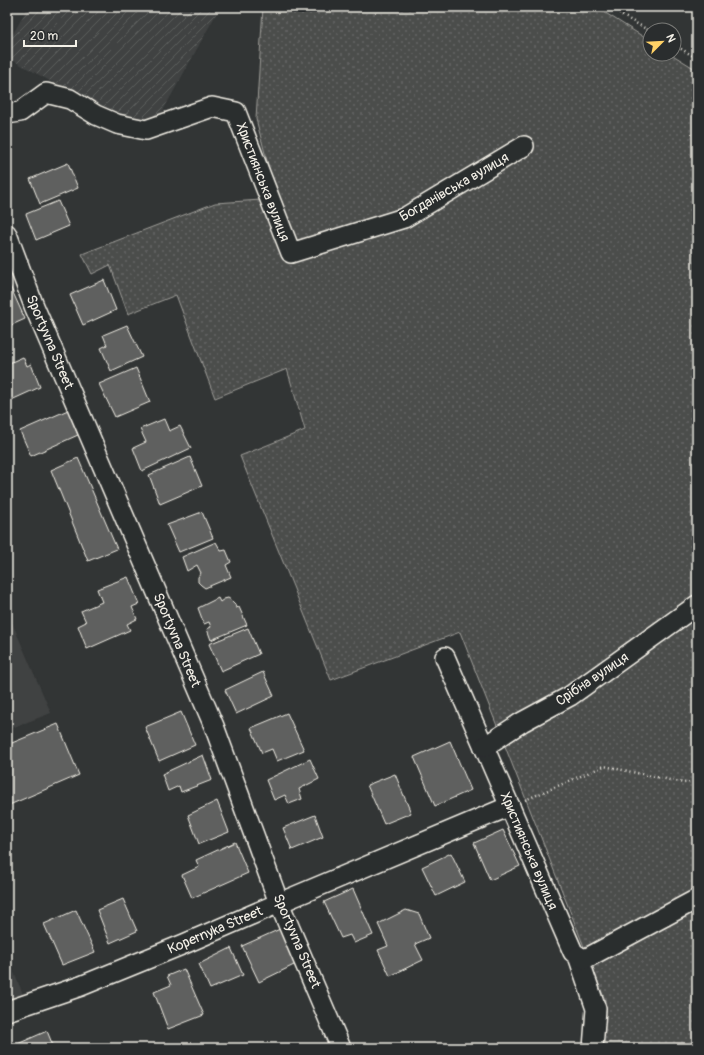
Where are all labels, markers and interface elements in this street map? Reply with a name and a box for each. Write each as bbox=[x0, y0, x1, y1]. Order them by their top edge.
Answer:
scale bar bbox=[24, 22, 76, 48]
north arrow bbox=[642, 22, 682, 62]
text: 20 m bbox=[30, 29, 59, 44]
text: N bbox=[663, 32, 678, 45]
street label: Християнська вулиця bbox=[232, 120, 294, 244]
street label: Богданівська вулиця bbox=[396, 149, 512, 225]
street label: Sportyvna Street bbox=[23, 292, 78, 392]
street label: Sportyvna Street bbox=[150, 590, 205, 690]
street label: Срібна вулиця bbox=[552, 648, 632, 710]
street label: Християнська вулиця bbox=[497, 790, 561, 912]
street label: Sportyvna Street bbox=[270, 891, 325, 991]
street label: Kopernyka Street bbox=[165, 902, 265, 958]

